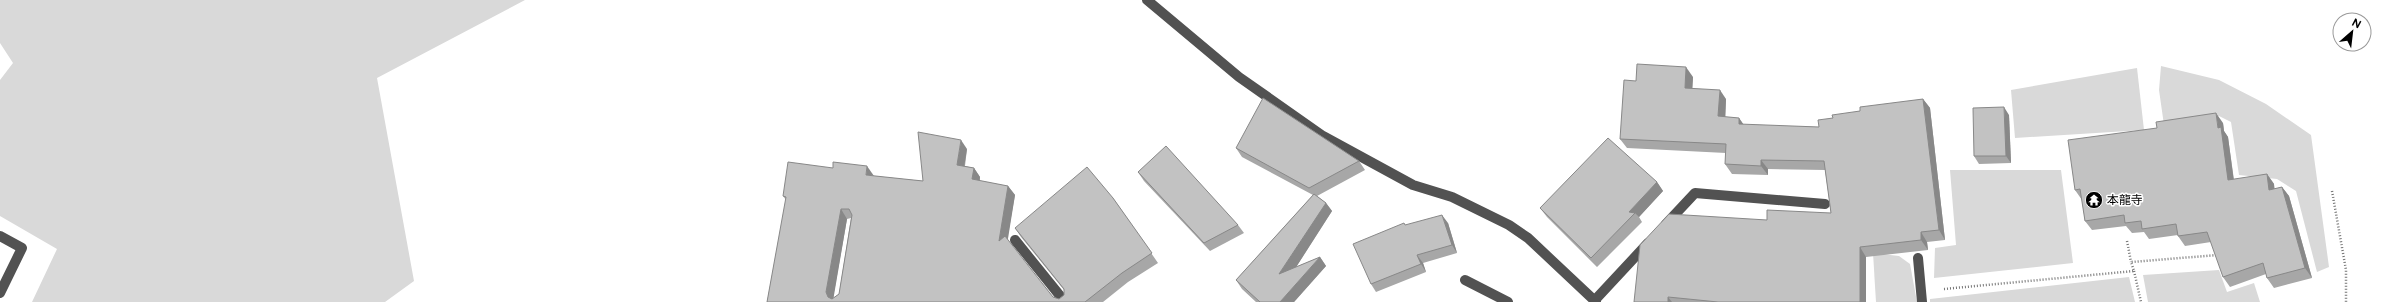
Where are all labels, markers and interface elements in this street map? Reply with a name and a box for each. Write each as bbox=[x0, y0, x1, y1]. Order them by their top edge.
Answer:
north arrow bbox=[2332, 12, 2372, 52]
text: N bbox=[2350, 16, 2363, 31]
temple icon: 本龍寺 bbox=[2084, 190, 2104, 210]
place label: 本龍寺 bbox=[2107, 193, 2143, 207]

